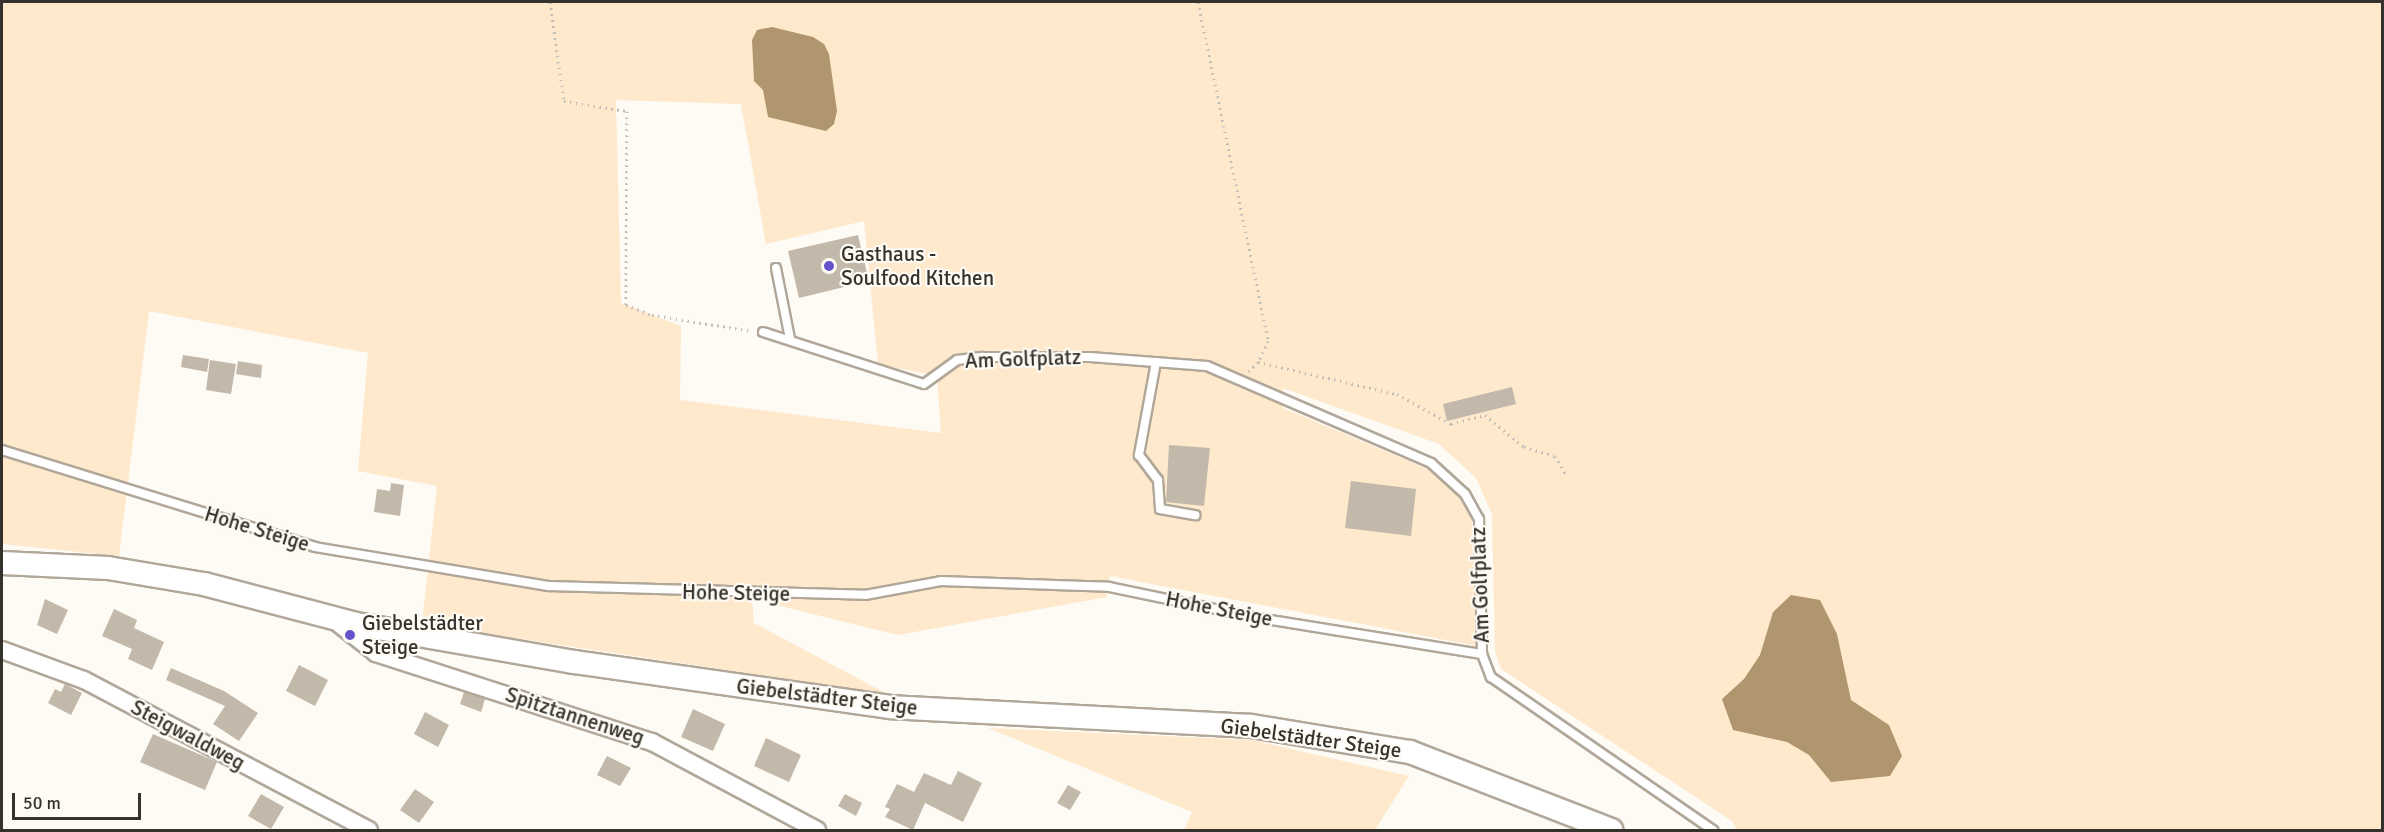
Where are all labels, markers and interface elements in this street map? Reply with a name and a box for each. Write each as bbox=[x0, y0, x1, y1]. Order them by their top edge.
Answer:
place label: Gasthaus - Soulfood Kitchen bbox=[841, 241, 994, 291]
marker: Gasthaus - Soulfood Kitchen bbox=[822, 259, 836, 273]
street label: Am Golfplatz bbox=[964, 344, 1082, 374]
street label: Hohe Steige bbox=[202, 501, 312, 557]
street label: Am Golfplatz bbox=[1465, 526, 1495, 644]
street label: Hohe Steige bbox=[682, 579, 790, 607]
street label: Hohe Steige bbox=[1163, 586, 1275, 632]
place label: Giebelstädter Steige bbox=[362, 610, 483, 660]
marker: Giebelstädter Steige bbox=[343, 628, 357, 642]
street label: Giebelstädter Steige bbox=[735, 673, 919, 721]
street label: Spitztannenweg bbox=[502, 682, 648, 750]
street label: Steigwaldweg bbox=[127, 694, 249, 776]
street label: Giebelstädter Steige bbox=[1219, 713, 1403, 763]
scale bar bbox=[15, 781, 144, 819]
text: 50 m bbox=[23, 792, 61, 814]

